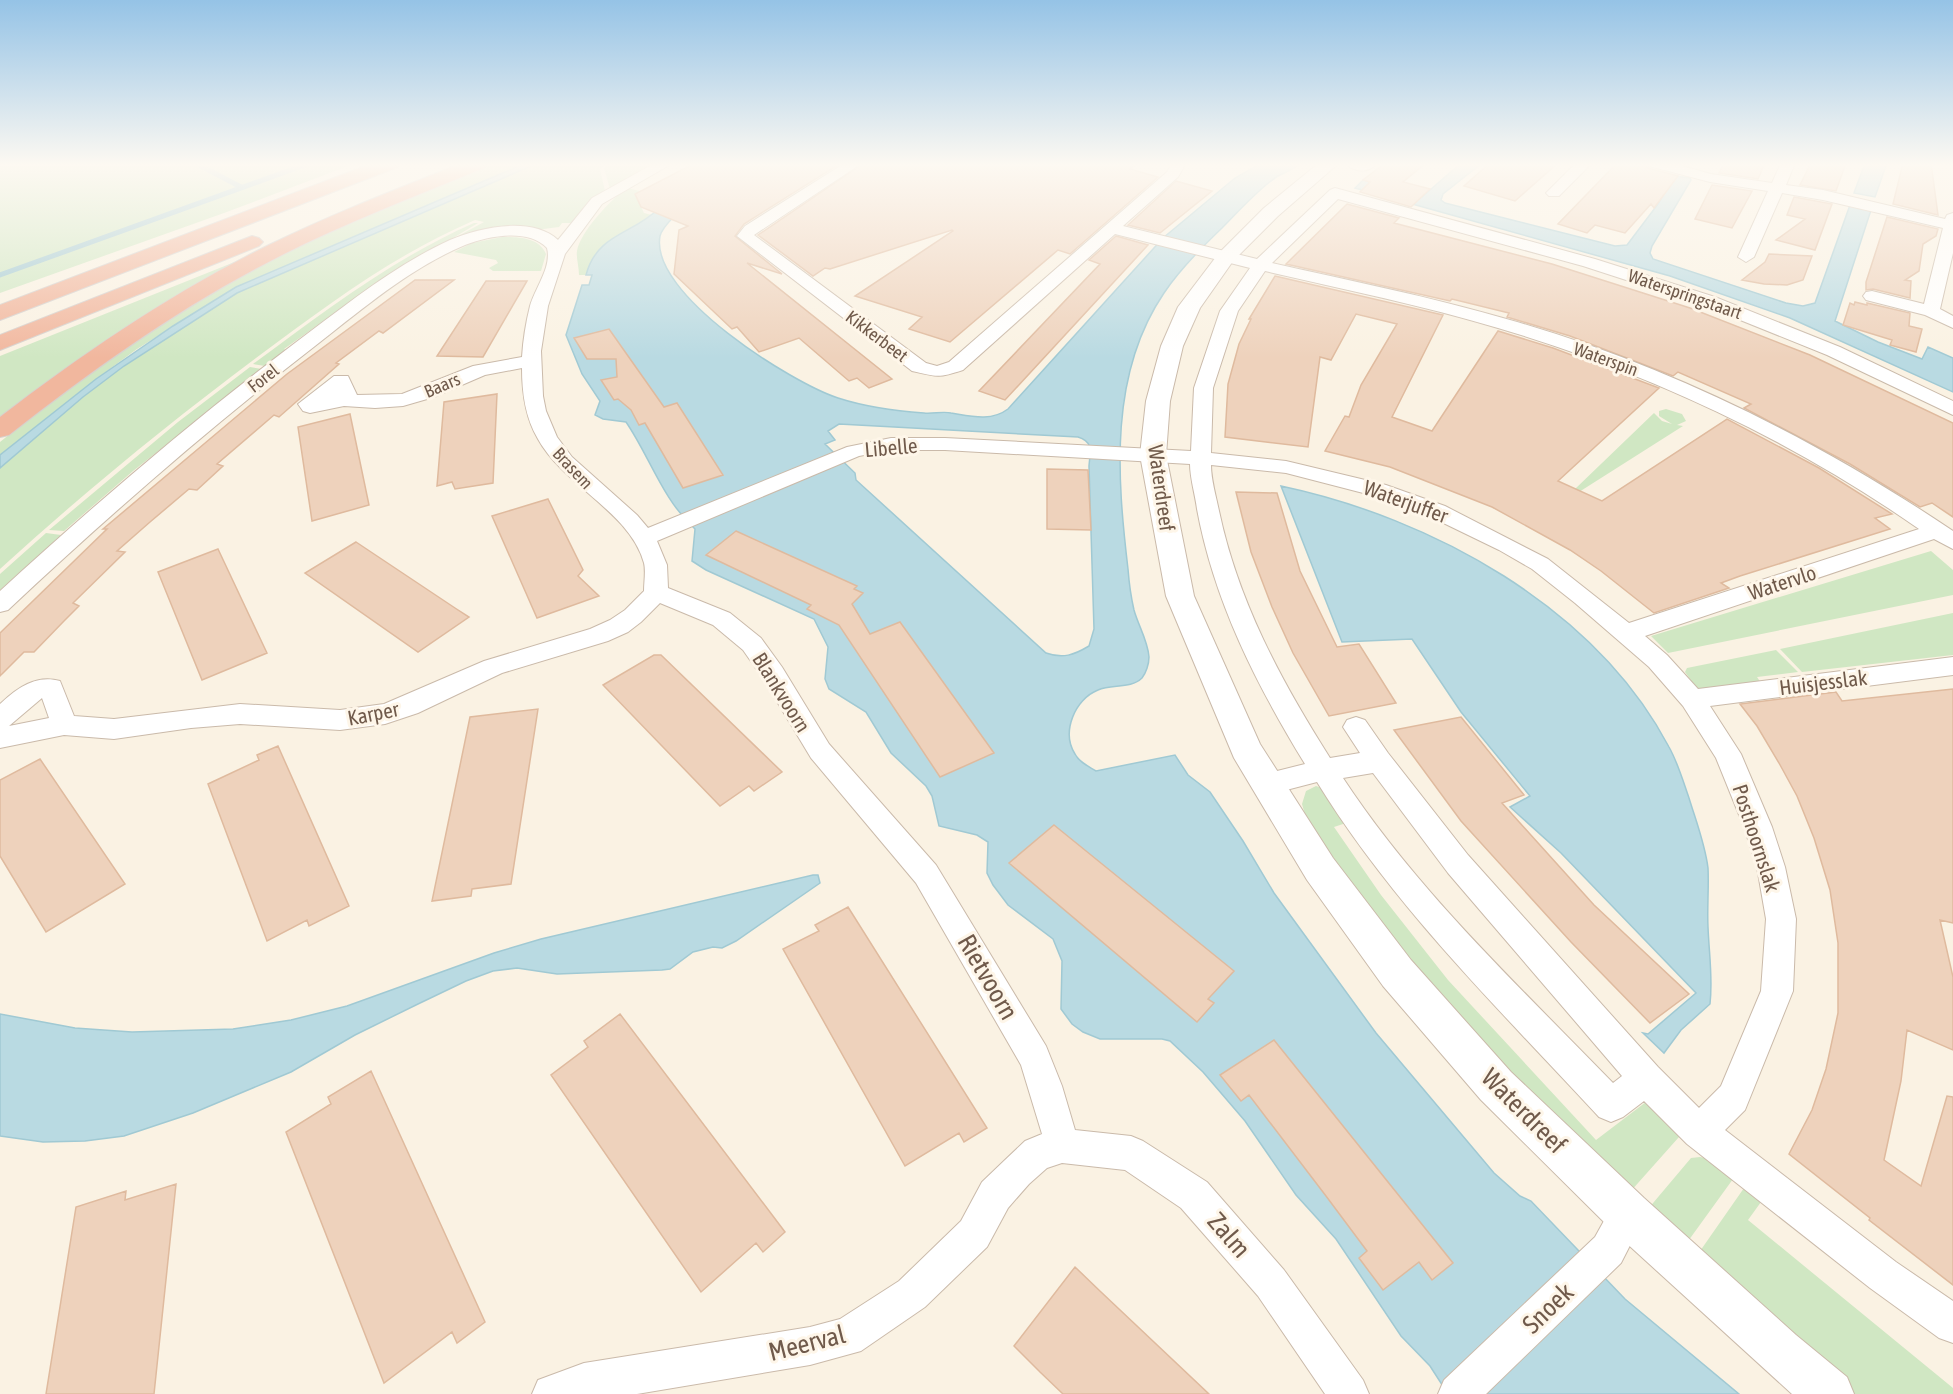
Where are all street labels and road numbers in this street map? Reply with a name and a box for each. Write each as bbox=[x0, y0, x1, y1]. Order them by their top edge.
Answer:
street label: Waterspringstaart bbox=[1625, 265, 1745, 323]
street label: Kikkerbeet bbox=[842, 306, 912, 366]
street label: Waterspin bbox=[1571, 338, 1641, 380]
street label: Forel bbox=[243, 359, 283, 397]
street label: Baars bbox=[421, 368, 463, 402]
street label: Libelle bbox=[864, 433, 918, 461]
street label: Brasem bbox=[548, 443, 598, 493]
street label: Waterdreef bbox=[1144, 443, 1180, 533]
street label: Waterjuffer bbox=[1361, 475, 1452, 528]
street label: Watervlo bbox=[1745, 560, 1819, 604]
street label: Blankvoorn bbox=[748, 648, 816, 736]
street label: Huisjesslak bbox=[1778, 665, 1868, 699]
street label: Karper bbox=[345, 696, 401, 730]
street label: Posthoornslak bbox=[1728, 781, 1786, 895]
street label: Rietvoorn bbox=[952, 929, 1024, 1025]
street label: Waterdreef bbox=[1475, 1062, 1573, 1160]
street label: Zalm bbox=[1201, 1207, 1257, 1263]
street label: Snoek bbox=[1516, 1277, 1580, 1339]
street label: Meerval bbox=[766, 1319, 849, 1367]

